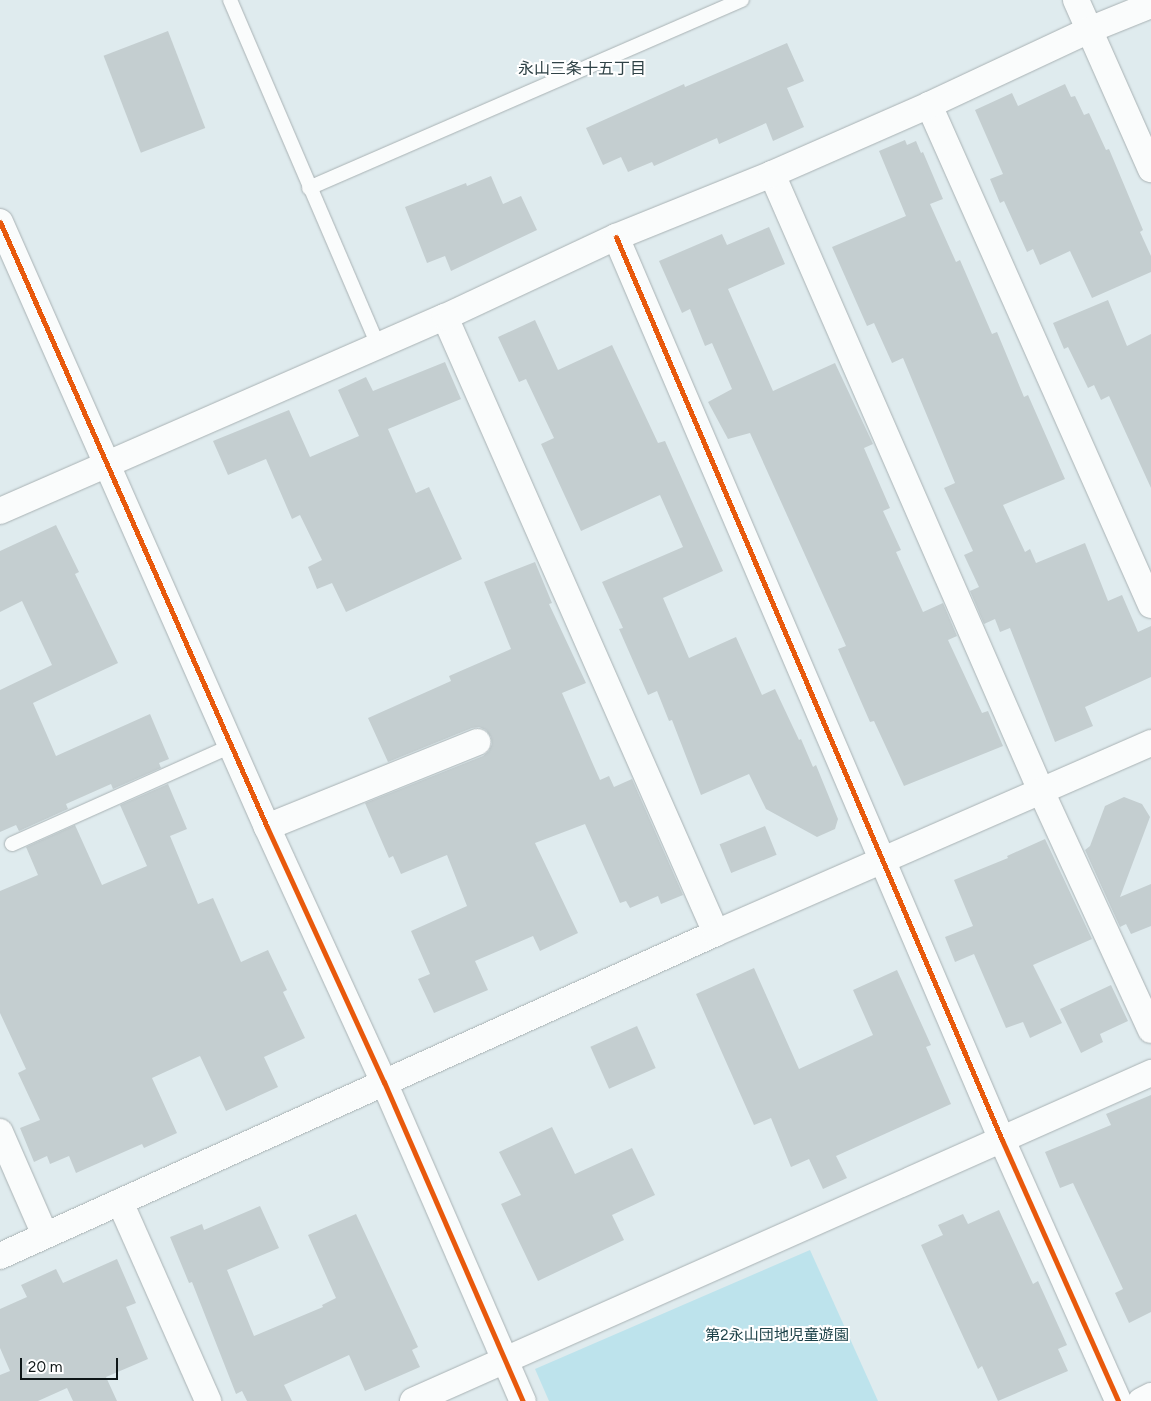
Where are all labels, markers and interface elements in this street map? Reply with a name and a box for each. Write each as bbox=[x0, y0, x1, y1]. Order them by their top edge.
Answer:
district label: 永山三条十五丁目 bbox=[518, 59, 646, 79]
park label: 第2永山団地児童遊園 bbox=[705, 1327, 849, 1345]
scale bar bbox=[22, 1348, 120, 1380]
text: 20 m bbox=[28, 1358, 62, 1376]

